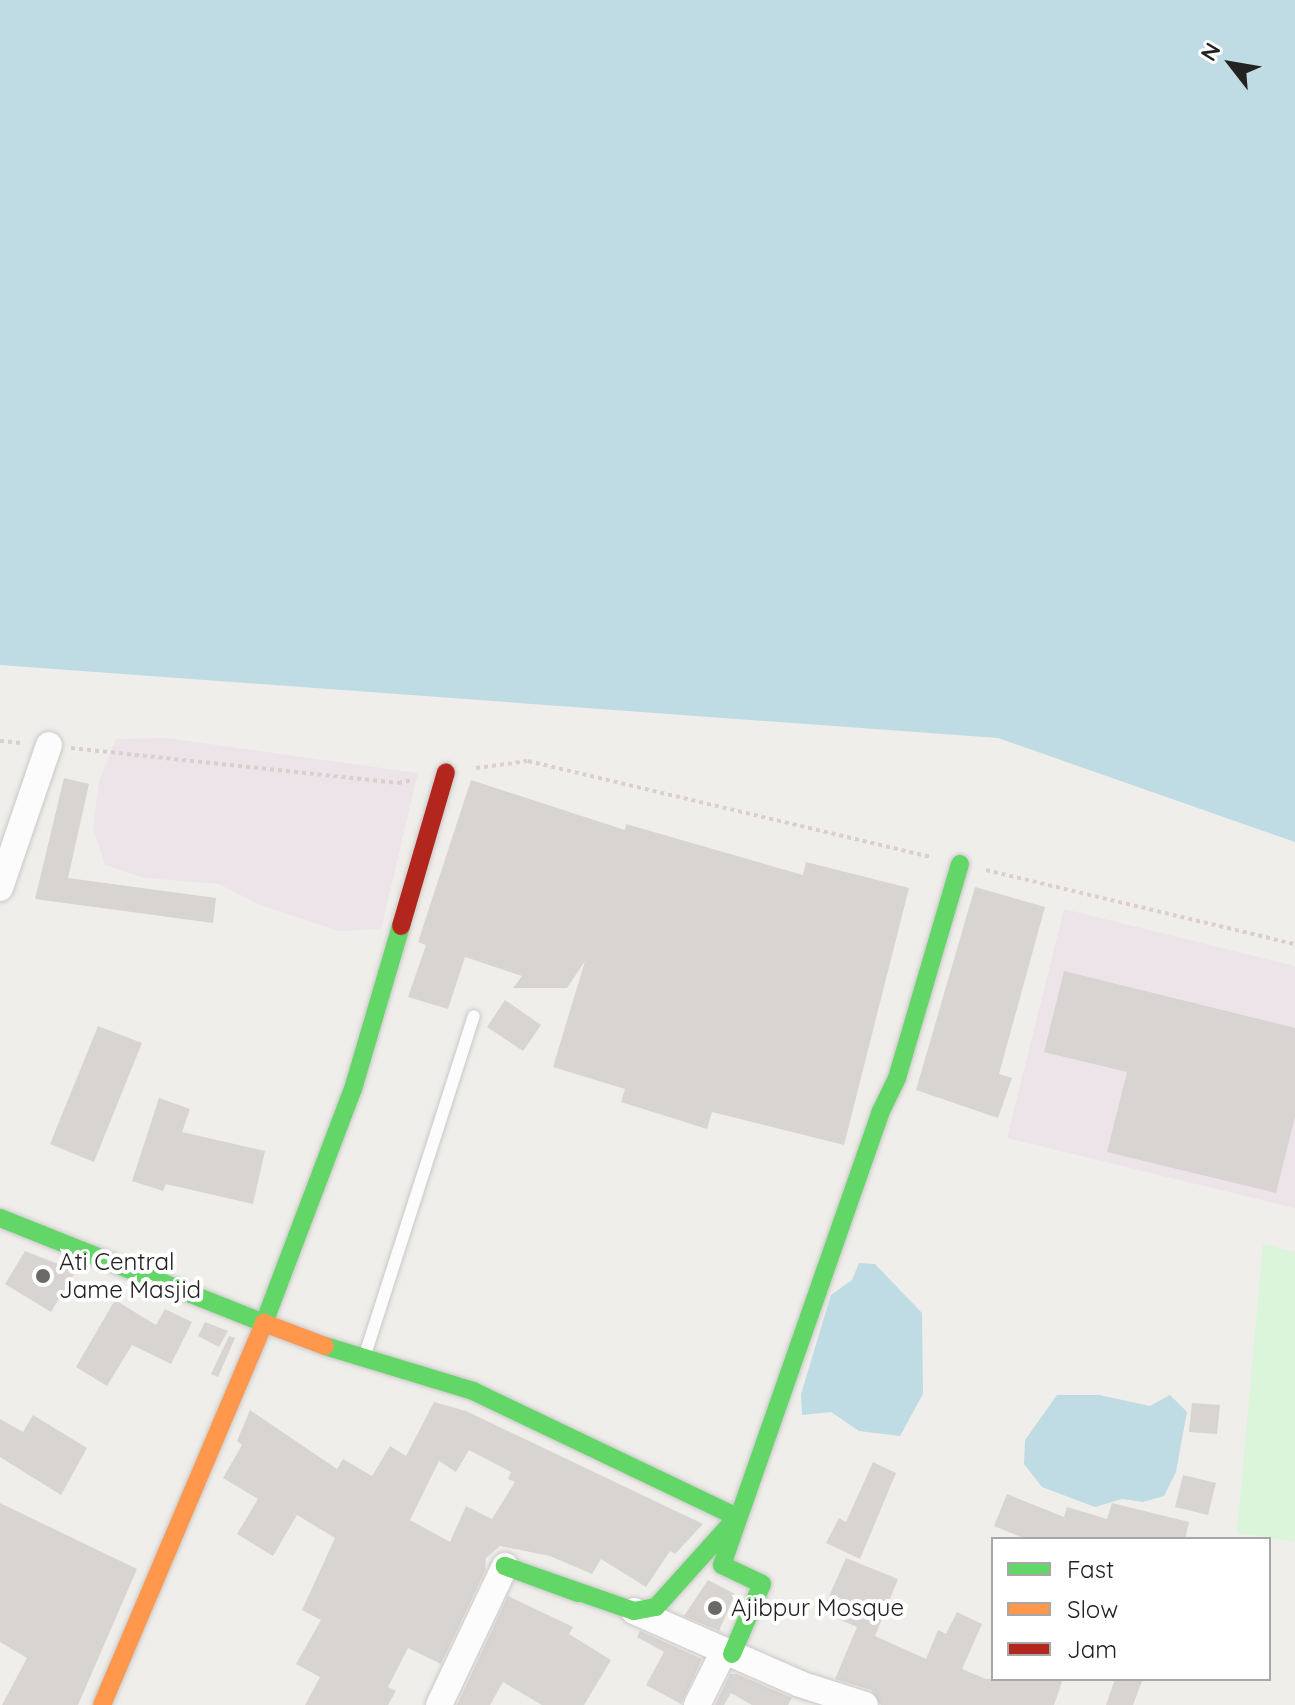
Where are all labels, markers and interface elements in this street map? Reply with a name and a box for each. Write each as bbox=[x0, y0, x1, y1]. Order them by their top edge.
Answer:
north arrow bbox=[1191, 24, 1271, 104]
text: N bbox=[1194, 38, 1227, 66]
place label: Ati Central Jame Masjid bbox=[59, 1248, 201, 1304]
marker: Ati Central Jame Masjid bbox=[34, 1267, 52, 1285]
legend bbox=[991, 1537, 1271, 1681]
text: Fast bbox=[1067, 1554, 1114, 1584]
place label: Ajibpur Mosque bbox=[731, 1594, 904, 1622]
text: Slow bbox=[1067, 1594, 1118, 1624]
marker: Ajibpur Mosque bbox=[706, 1599, 724, 1617]
text: Jam bbox=[1067, 1634, 1117, 1664]

